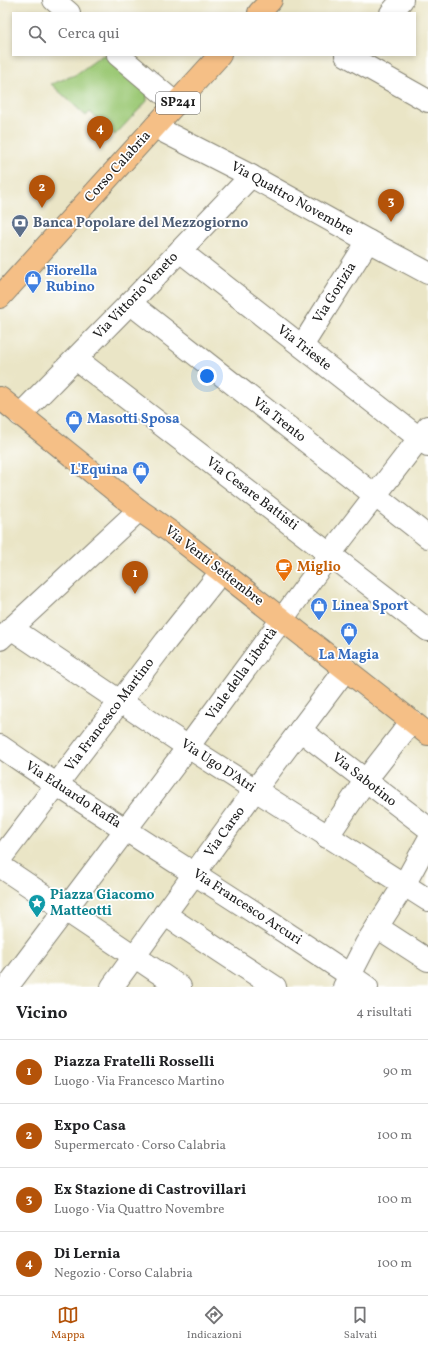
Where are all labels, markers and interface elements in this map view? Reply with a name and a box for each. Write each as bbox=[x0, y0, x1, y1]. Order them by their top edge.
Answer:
search box bbox=[12, 12, 416, 56]
icon: search bbox=[26, 23, 48, 45]
text: Cerca qui bbox=[58, 24, 120, 45]
road number: SP241 bbox=[156, 92, 200, 114]
pin: 4 bbox=[87, 116, 113, 149]
street label: Corso Calabria bbox=[81, 127, 155, 207]
street label: Via Quattro Novembre bbox=[227, 157, 357, 241]
pin: 2 bbox=[29, 175, 55, 208]
pin: 3 bbox=[378, 189, 404, 222]
bank icon: Banca Popolare del Mezzogiorno bbox=[10, 213, 30, 238]
place label: Banca Popolare del Mezzogiorno bbox=[33, 214, 248, 233]
street label: Via Vittorio Veneto bbox=[89, 248, 183, 344]
street label: Via Gorizia bbox=[309, 259, 361, 327]
place label: Fiorella Rubino bbox=[46, 262, 98, 297]
shop icon: Fiorella Rubino bbox=[23, 269, 43, 294]
street label: Via Trieste bbox=[273, 321, 335, 375]
your location bbox=[197, 366, 217, 386]
street label: Via Trento bbox=[248, 393, 310, 447]
shop icon: Masotti Sposa bbox=[64, 409, 84, 434]
place label: Masotti Sposa bbox=[87, 410, 180, 429]
street label: Via Cesare Battisti bbox=[202, 453, 302, 535]
shop icon: L'Equina bbox=[131, 460, 151, 485]
place label: L'Equina bbox=[70, 461, 128, 480]
street label: Via Venti Settembre bbox=[161, 521, 268, 611]
cafe icon: Miglio bbox=[274, 557, 294, 582]
place label: Miglio bbox=[297, 558, 341, 577]
pin: 1 bbox=[122, 561, 148, 594]
shop icon: Linea Sport bbox=[309, 596, 329, 621]
place label: Linea Sport bbox=[332, 597, 408, 616]
shop icon: La Magia bbox=[339, 621, 359, 646]
street label: Viale della Libertà bbox=[202, 624, 282, 724]
place label: La Magia bbox=[319, 646, 380, 665]
street label: Via Francesco Martino bbox=[61, 654, 159, 776]
street label: Via Ugo D'Atri bbox=[177, 735, 259, 797]
street label: Via Sabotino bbox=[328, 749, 400, 811]
street label: Via Eduardo Raffa bbox=[21, 757, 125, 833]
street label: Via Carso bbox=[200, 803, 250, 861]
street label: Via Francesco Arcuri bbox=[189, 864, 305, 950]
place label: Piazza Giacomo Matteotti bbox=[50, 886, 155, 921]
place icon: Piazza Giacomo Matteotti bbox=[27, 893, 47, 918]
text: Vicino bbox=[16, 1002, 67, 1025]
text: 4 risultati bbox=[356, 1004, 412, 1022]
text: Piazza Fratelli Rosselli bbox=[54, 1052, 215, 1073]
text: 1 bbox=[26, 1063, 32, 1081]
text: 90 m bbox=[383, 1063, 412, 1081]
text: Luogo · Via Francesco Martino bbox=[54, 1073, 224, 1091]
text: Expo Casa bbox=[54, 1116, 126, 1137]
text: 2 bbox=[26, 1127, 32, 1145]
text: 100 m bbox=[377, 1127, 412, 1145]
text: Supermercato · Corso Calabria bbox=[54, 1137, 226, 1155]
text: Ex Stazione di Castrovillari bbox=[54, 1180, 246, 1201]
text: 3 bbox=[26, 1191, 32, 1209]
text: 100 m bbox=[377, 1191, 412, 1209]
text: Luogo · Via Quattro Novembre bbox=[54, 1201, 224, 1219]
text: Di Lernia bbox=[54, 1244, 121, 1265]
text: 4 bbox=[25, 1255, 33, 1273]
text: 100 m bbox=[377, 1255, 412, 1273]
text: Negozio · Corso Calabria bbox=[54, 1265, 193, 1283]
tab: Mappa bbox=[51, 1304, 85, 1343]
tab: Indicazioni bbox=[187, 1304, 242, 1343]
tab: Salvati bbox=[344, 1304, 377, 1343]

